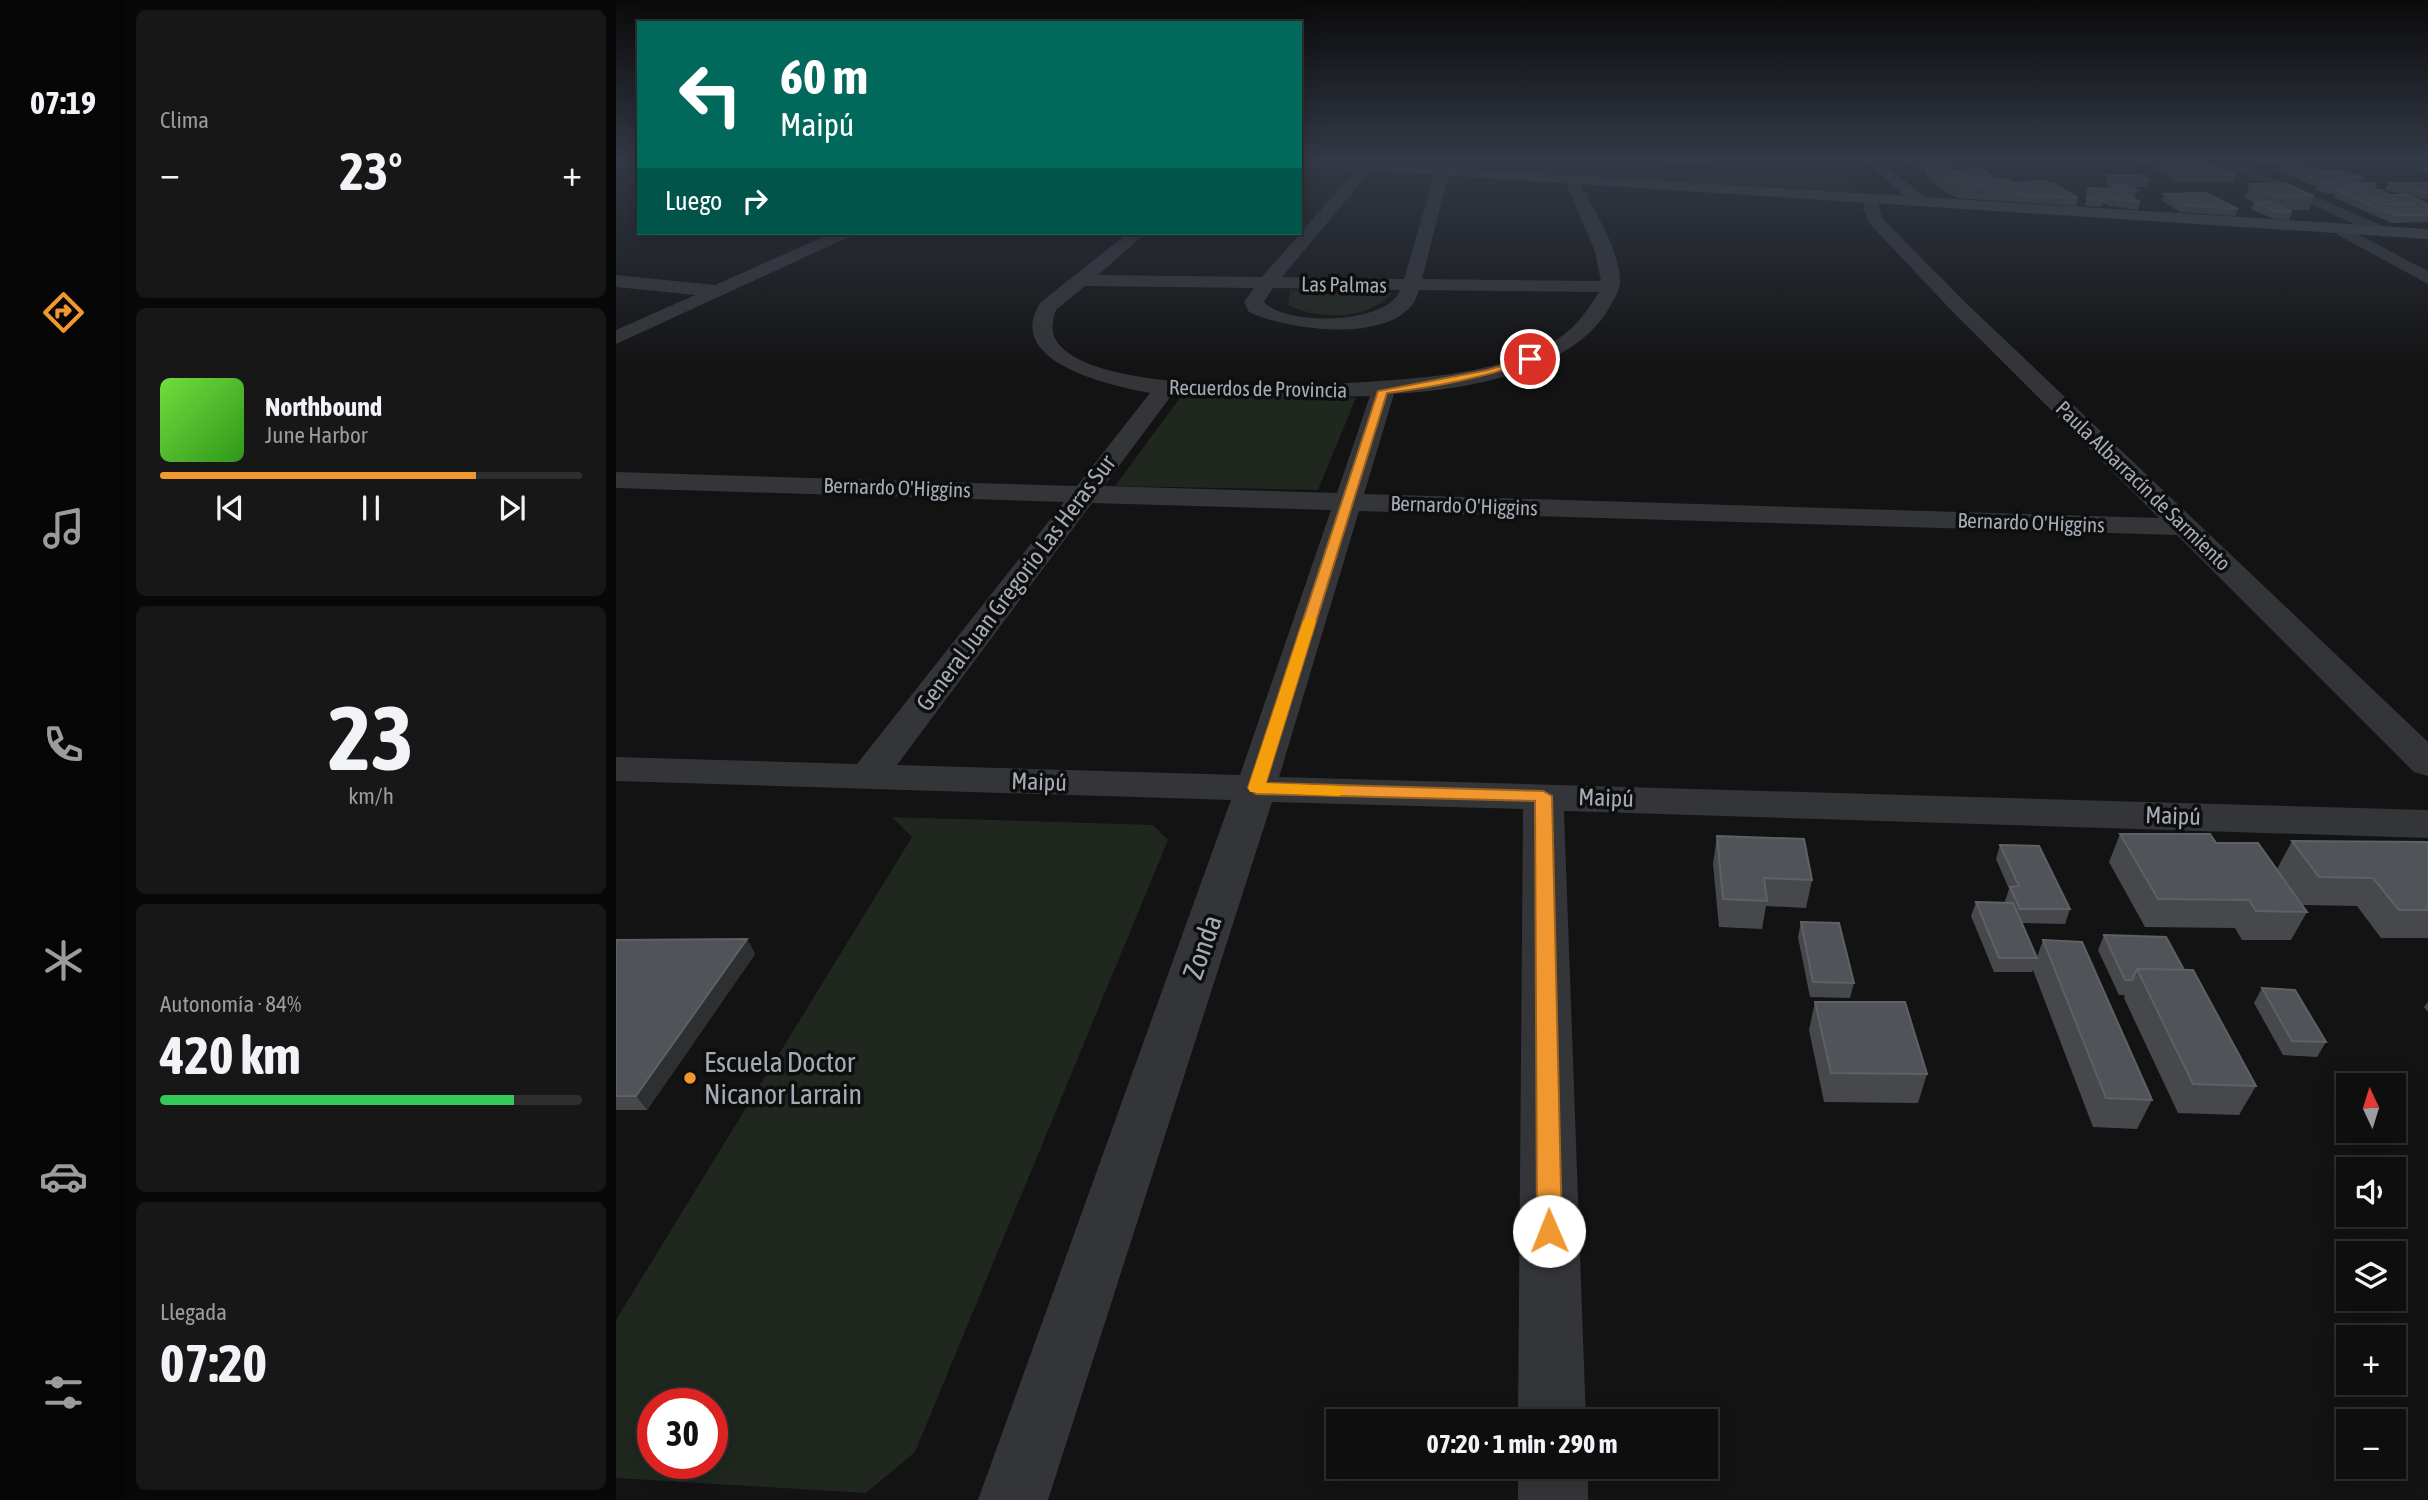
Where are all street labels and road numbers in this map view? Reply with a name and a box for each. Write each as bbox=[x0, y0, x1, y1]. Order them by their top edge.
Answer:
street label: Las Palmas bbox=[1301, 271, 1387, 297]
street label: Recuerdos de Provincia bbox=[1169, 374, 1347, 402]
street label: Paula Albarracín de Sarmiento bbox=[2051, 396, 2236, 575]
street label: General Juan Gregorio Las Heras Sur bbox=[911, 449, 1121, 716]
street label: Bernardo O'Higgins bbox=[823, 472, 971, 502]
street label: Bernardo O'Higgins bbox=[1390, 490, 1538, 520]
street label: Bernardo O'Higgins bbox=[1957, 507, 2105, 537]
street label: Maipú bbox=[1011, 767, 1067, 796]
street label: Maipú bbox=[1578, 783, 1634, 812]
street label: Maipú bbox=[2145, 801, 2201, 830]
street label: Zonda bbox=[1176, 911, 1228, 983]

